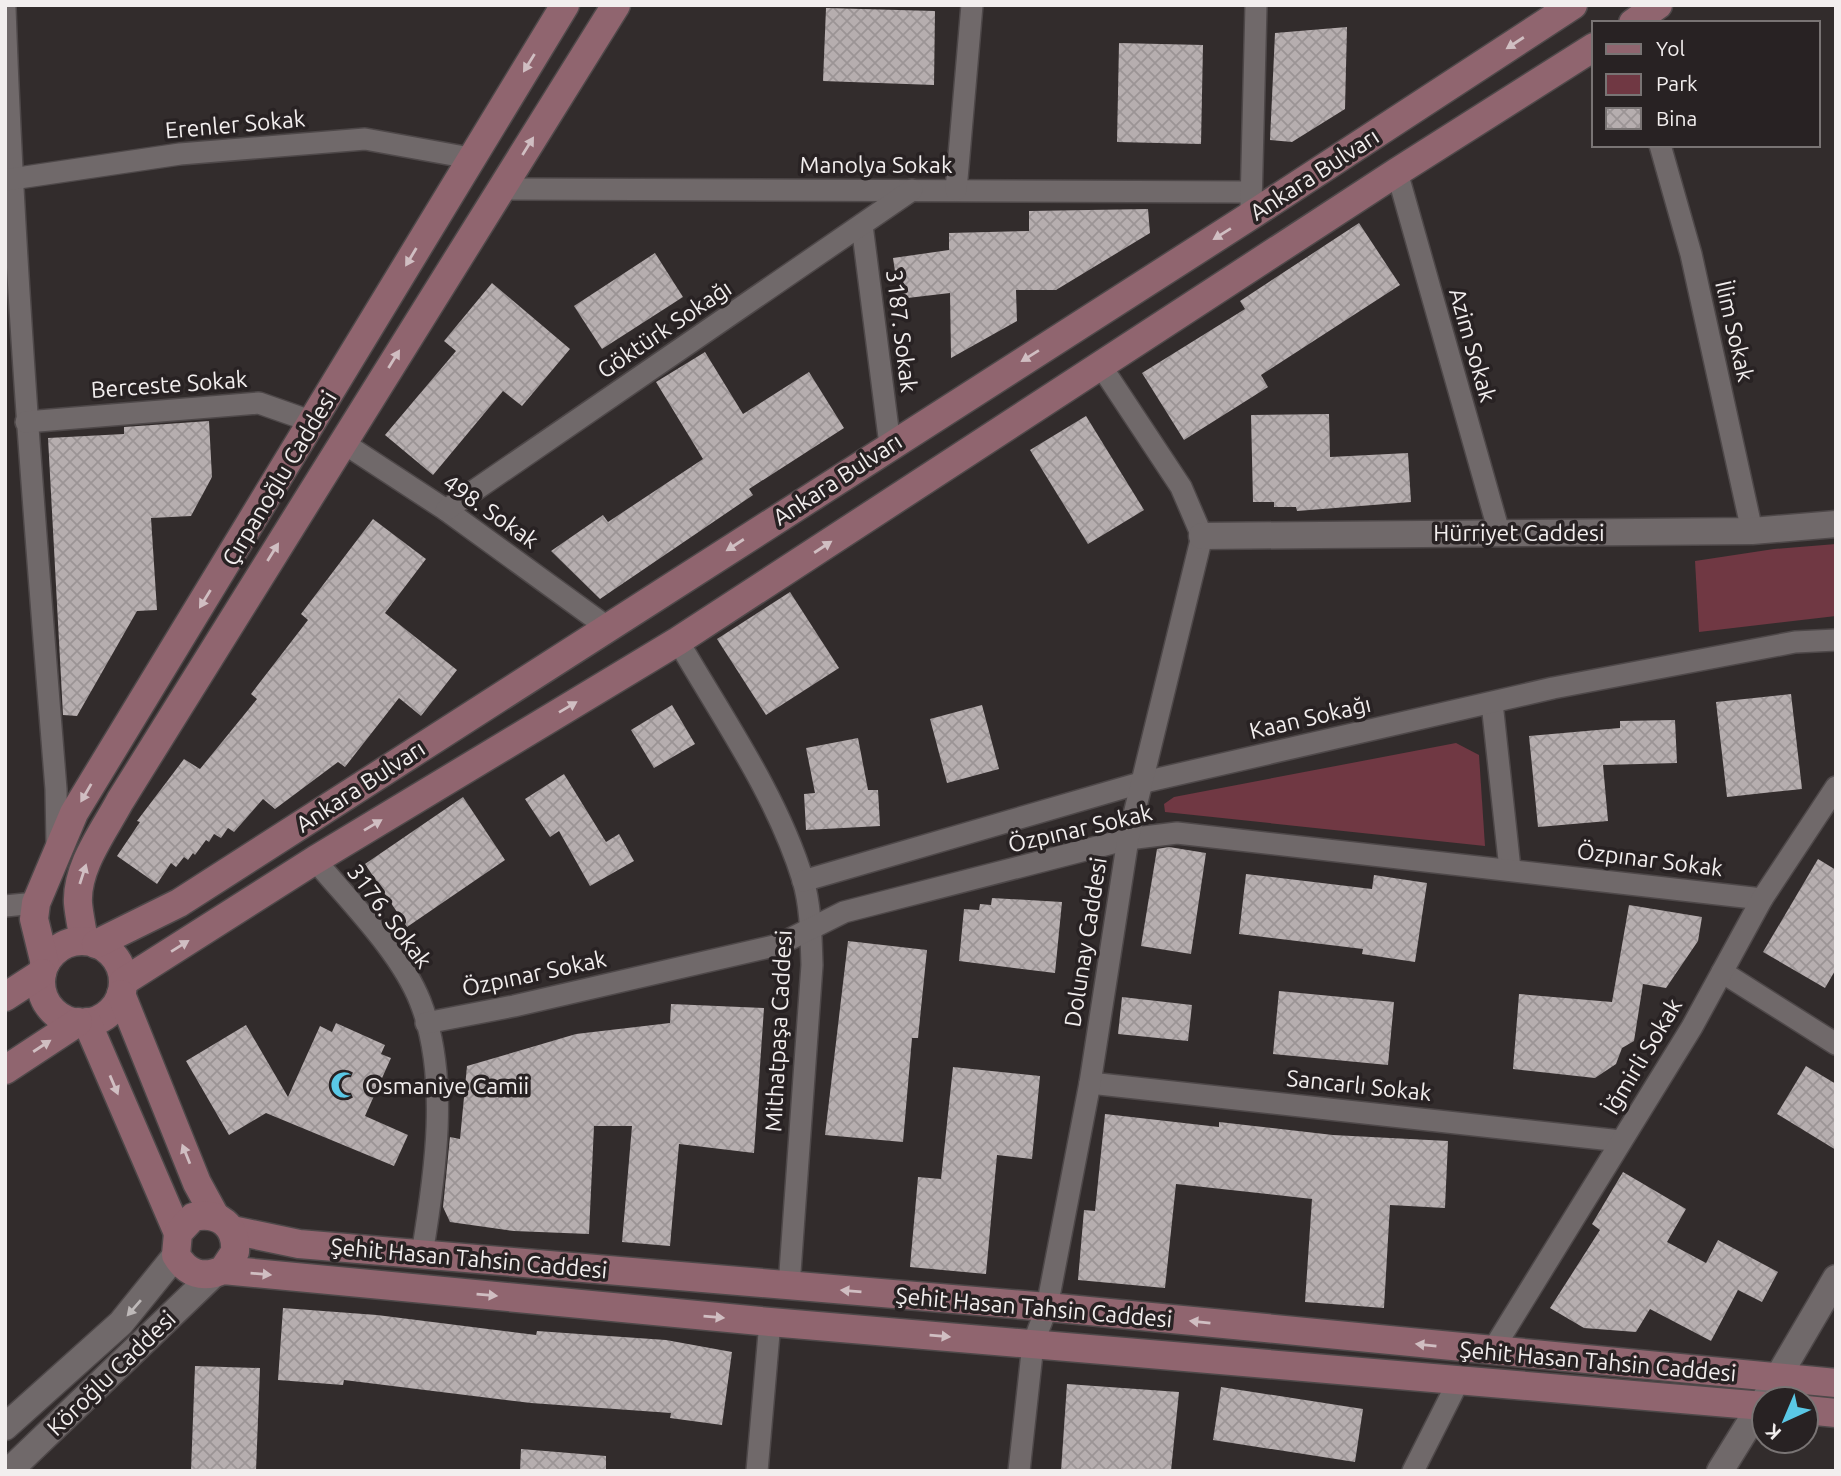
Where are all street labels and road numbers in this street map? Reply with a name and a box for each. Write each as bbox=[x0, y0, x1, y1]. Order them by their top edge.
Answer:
street label: Erenler Sokak bbox=[164, 105, 307, 143]
street label: Ankara Bulvarı bbox=[1245, 123, 1383, 225]
street label: Manolya Sokak bbox=[799, 152, 953, 177]
street label: 3187. Sokak bbox=[882, 268, 922, 394]
street label: Göktürk Sokağı bbox=[592, 275, 736, 383]
street label: İlim Sokak bbox=[1711, 278, 1759, 384]
street label: Azim Sokak bbox=[1445, 285, 1501, 405]
street label: Berceste Sokak bbox=[90, 366, 248, 402]
street label: Çırpanoğlu Caddesi bbox=[217, 386, 341, 570]
street label: Ankara Bulvarı bbox=[768, 428, 906, 530]
street label: 498. Sokak bbox=[439, 469, 544, 553]
street label: Hürriyet Caddesi bbox=[1433, 520, 1605, 545]
street label: Kaan Sokağı bbox=[1247, 691, 1373, 743]
street label: Ankara Bulvarı bbox=[291, 735, 429, 837]
street label: Özpınar Sokak bbox=[1006, 799, 1155, 857]
street label: Özpınar Sokak bbox=[1576, 838, 1725, 880]
street label: Dolunay Caddesi bbox=[1059, 855, 1111, 1029]
street label: 3176. Sokak bbox=[343, 859, 437, 973]
street label: Mithatpaşa Caddesi bbox=[760, 929, 796, 1133]
street label: Özpınar Sokak bbox=[460, 945, 609, 1001]
street label: İğmirli Sokak bbox=[1598, 993, 1687, 1118]
street label: Sancarlı Sokak bbox=[1285, 1065, 1433, 1105]
street label: Şehit Hasan Tahsin Caddesi bbox=[330, 1233, 608, 1283]
street label: Şehit Hasan Tahsin Caddesi bbox=[895, 1282, 1173, 1332]
street label: Köroğlu Caddesi bbox=[42, 1306, 180, 1440]
street label: Şehit Hasan Tahsin Caddesi bbox=[1459, 1336, 1737, 1386]

